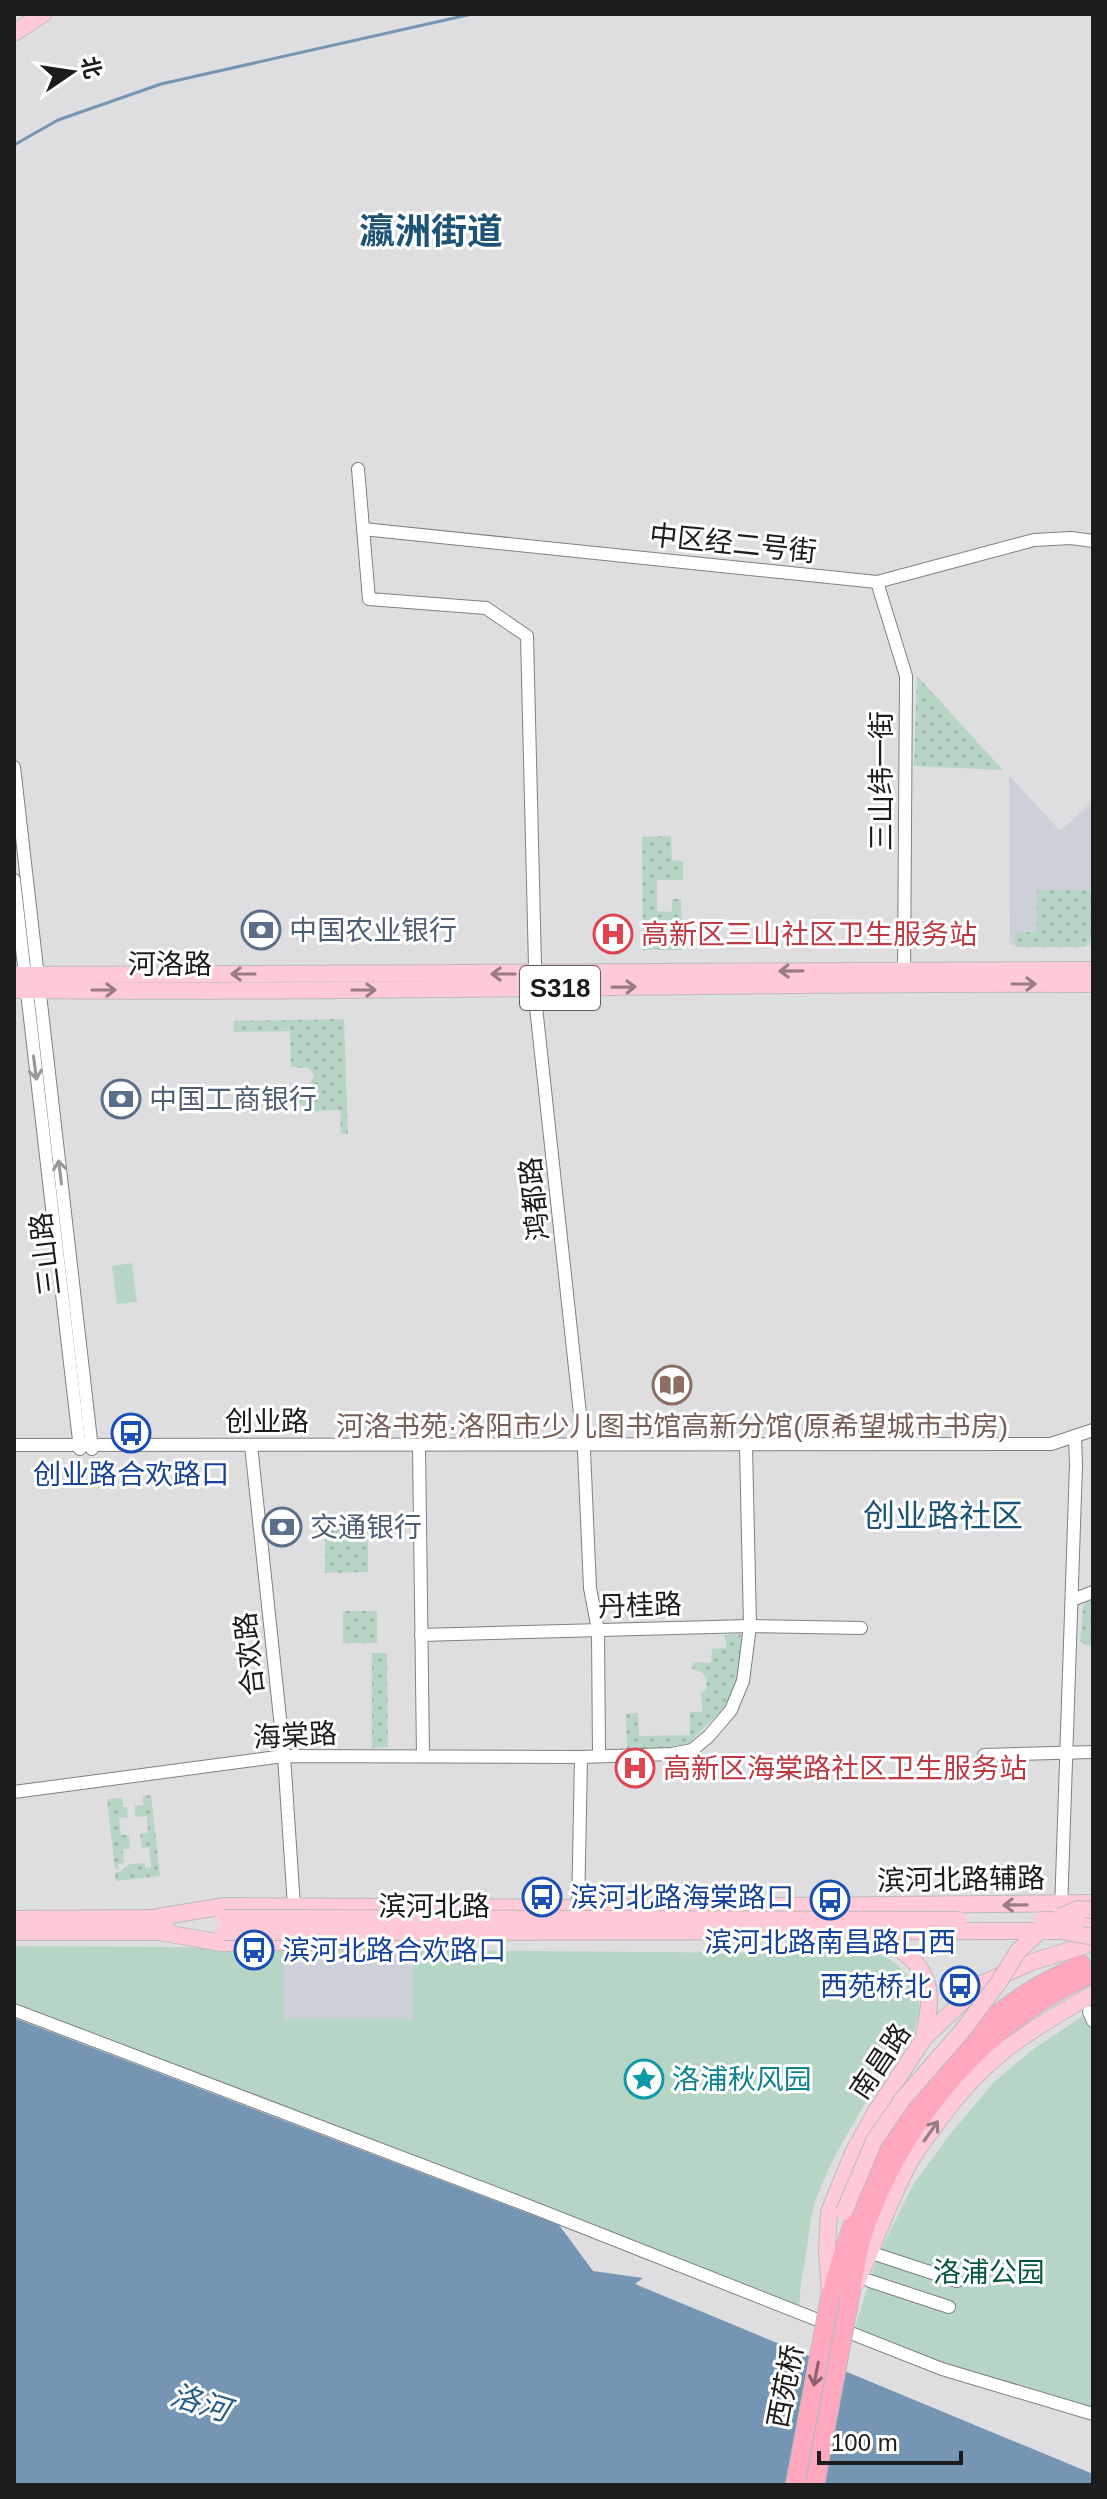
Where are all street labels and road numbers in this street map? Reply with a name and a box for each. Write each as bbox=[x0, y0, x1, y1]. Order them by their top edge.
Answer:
street label: 中区经二号街 bbox=[648, 519, 818, 568]
street label: 三山纬一街 bbox=[866, 711, 897, 851]
street label: 河洛路 bbox=[128, 949, 212, 980]
road number: S318 bbox=[520, 966, 600, 1010]
street label: 鸿都路 bbox=[515, 1156, 554, 1242]
street label: 三山路 bbox=[25, 1210, 66, 1298]
street label: 创业路 bbox=[225, 1406, 309, 1437]
street label: 丹桂路 bbox=[597, 1589, 683, 1622]
street label: 合欢路 bbox=[230, 1611, 269, 1697]
street label: 海棠路 bbox=[252, 1718, 338, 1753]
street label: 滨河北路辅路 bbox=[877, 1863, 1045, 1896]
street label: 滨河北路 bbox=[378, 1891, 490, 1922]
street label: 南昌路 bbox=[844, 2018, 917, 2105]
street label: 西苑桥 bbox=[762, 2342, 809, 2430]

